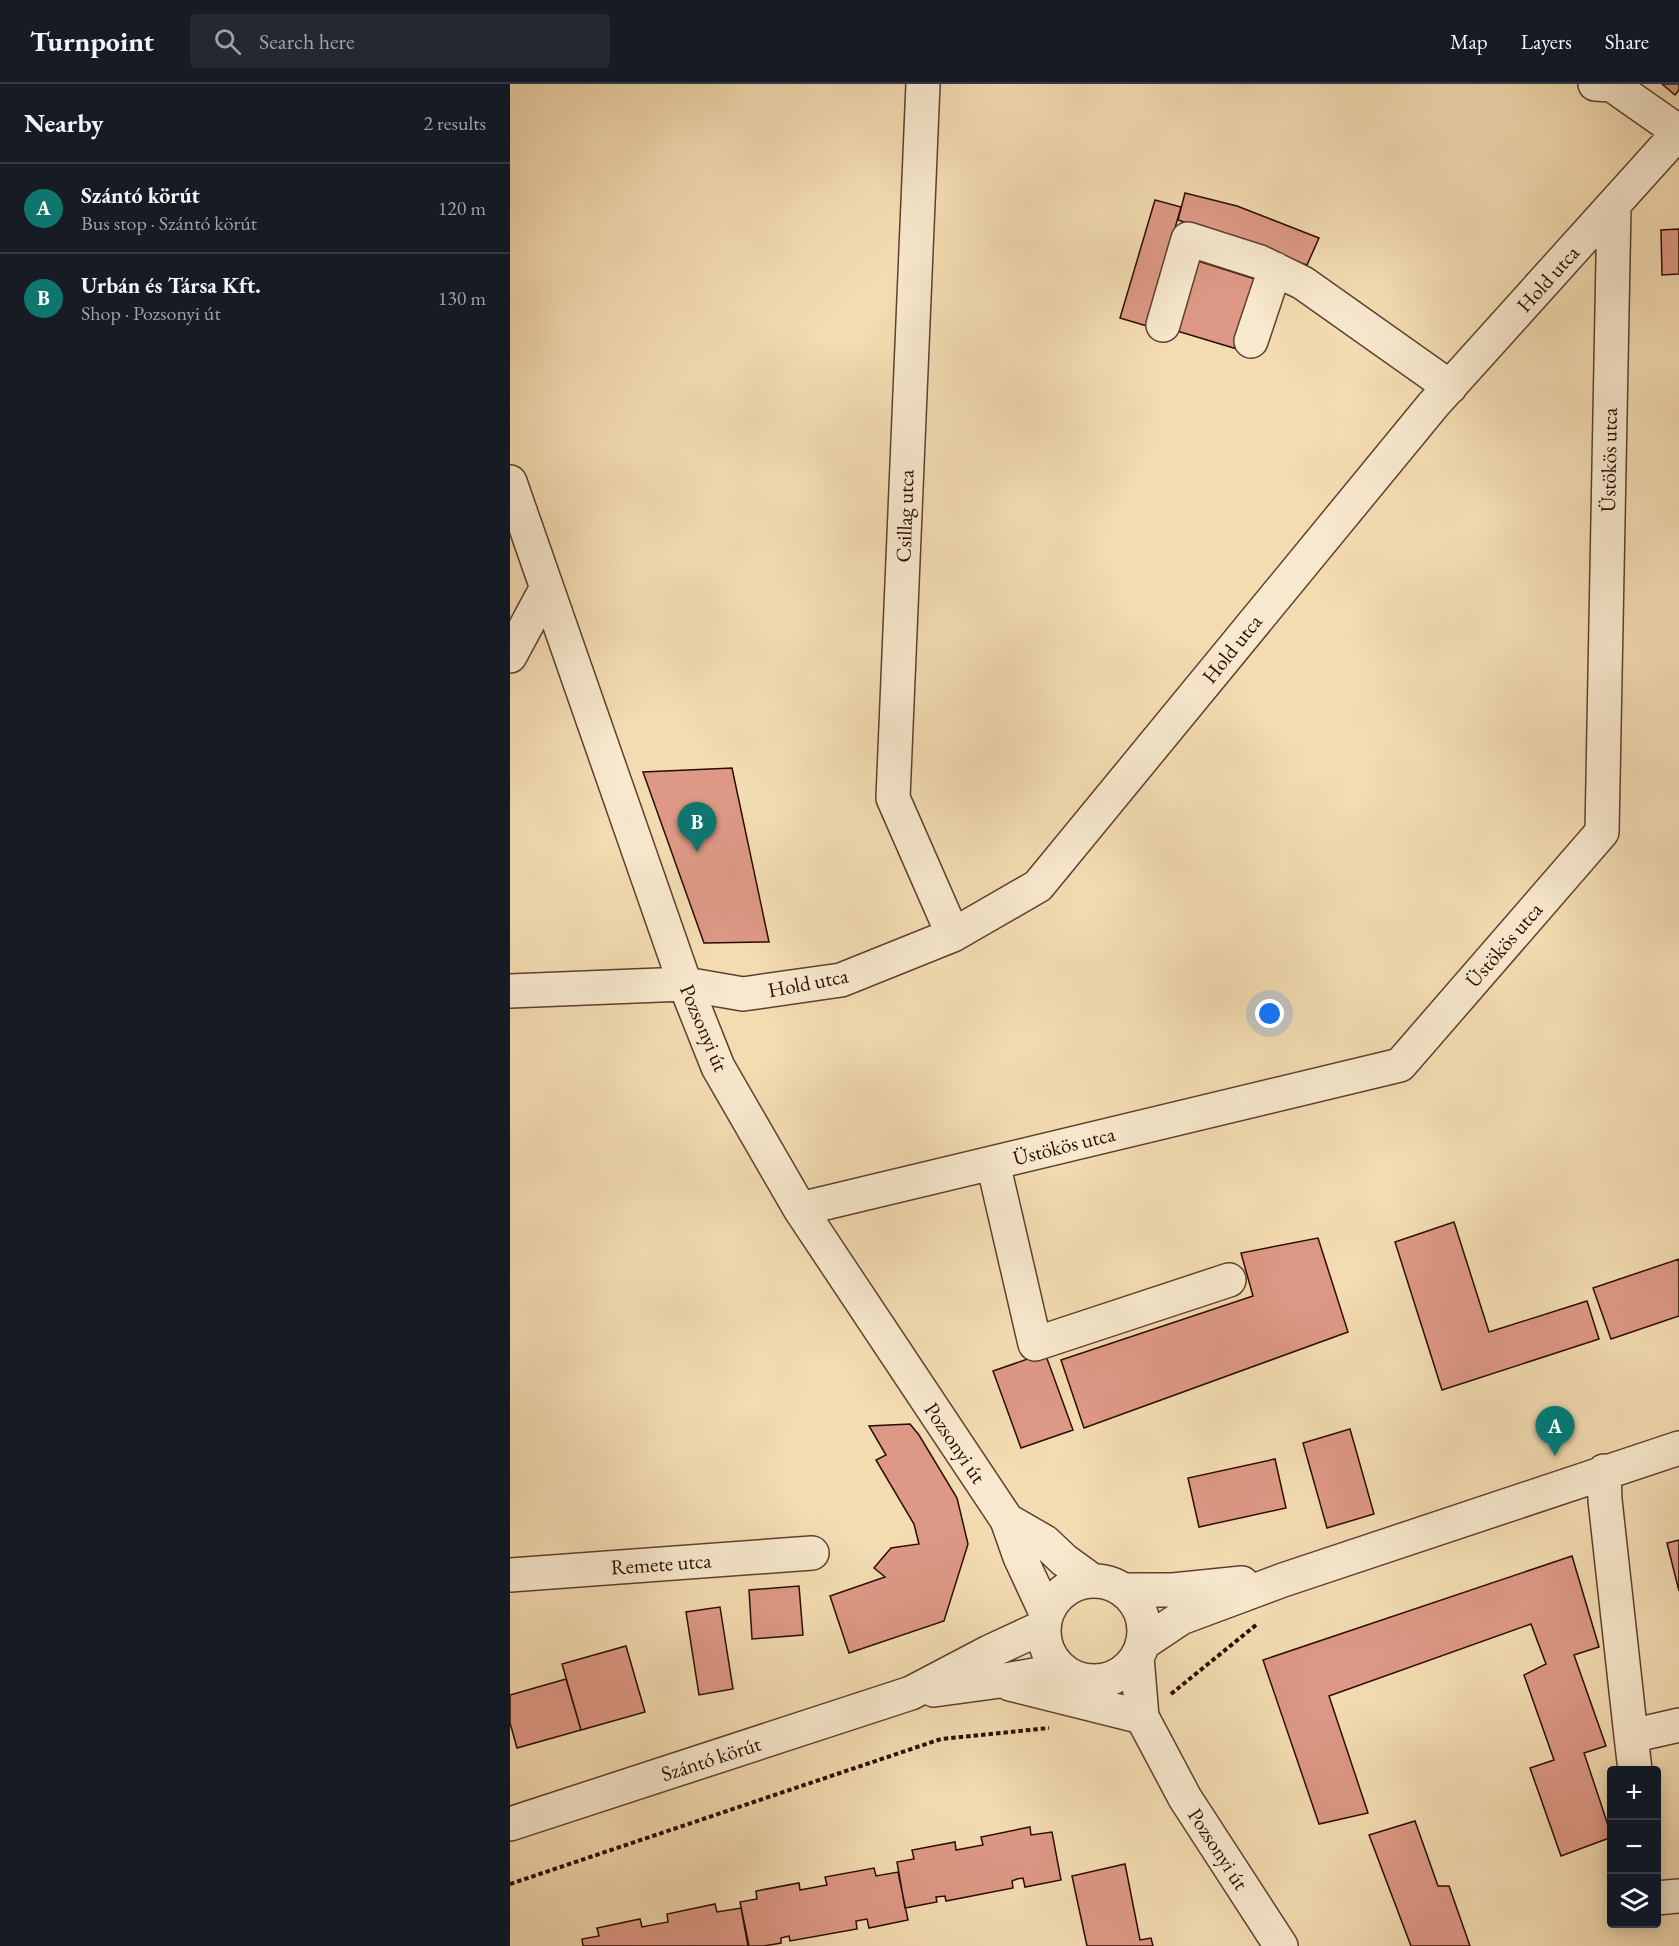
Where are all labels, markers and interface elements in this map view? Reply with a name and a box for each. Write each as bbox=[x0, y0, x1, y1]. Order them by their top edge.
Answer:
search box bbox=[190, 14, 610, 68]
text: Turnpoint bbox=[30, 23, 154, 59]
icon: search bbox=[211, 25, 244, 58]
text: Search here bbox=[259, 27, 355, 56]
text: Map bbox=[1450, 28, 1488, 55]
text: Layers bbox=[1521, 28, 1572, 55]
text: Share bbox=[1605, 28, 1649, 55]
text: Nearby bbox=[24, 106, 104, 140]
text: 2 results bbox=[423, 110, 486, 136]
text: Szántó körút bbox=[81, 181, 200, 210]
text: A bbox=[36, 195, 51, 221]
text: 120 m bbox=[438, 195, 486, 221]
text: Bus stop · Szántó körút bbox=[81, 210, 257, 236]
street label: Hold utca bbox=[1510, 239, 1585, 318]
text: Urbán és Társa Kft. bbox=[81, 271, 261, 300]
text: B bbox=[37, 285, 50, 311]
text: 130 m bbox=[438, 285, 486, 311]
text: Shop · Pozsonyi út bbox=[81, 300, 221, 326]
street label: Üstökös utca bbox=[1594, 407, 1623, 512]
street label: Csillag utca bbox=[889, 468, 920, 563]
street label: Hold utca bbox=[1196, 608, 1268, 689]
pin: B bbox=[678, 802, 717, 852]
street label: Üstökös utca bbox=[1459, 896, 1548, 993]
street label: Hold utca bbox=[765, 961, 851, 1004]
street label: Pozsonyi út bbox=[674, 980, 735, 1076]
your location bbox=[1255, 999, 1284, 1028]
street label: Üstökös utca bbox=[1010, 1120, 1118, 1171]
street label: Pozsonyi út bbox=[918, 1397, 993, 1489]
pin: A bbox=[1536, 1406, 1574, 1456]
street label: Remete utca bbox=[610, 1546, 713, 1580]
street label: Szántó körút bbox=[658, 1730, 765, 1787]
map controls bbox=[1607, 1766, 1661, 1928]
button: + bbox=[1607, 1766, 1661, 1820]
street label: Pozsonyi út bbox=[1182, 1803, 1255, 1895]
button: − bbox=[1607, 1820, 1661, 1874]
button: layers bbox=[1607, 1874, 1661, 1928]

